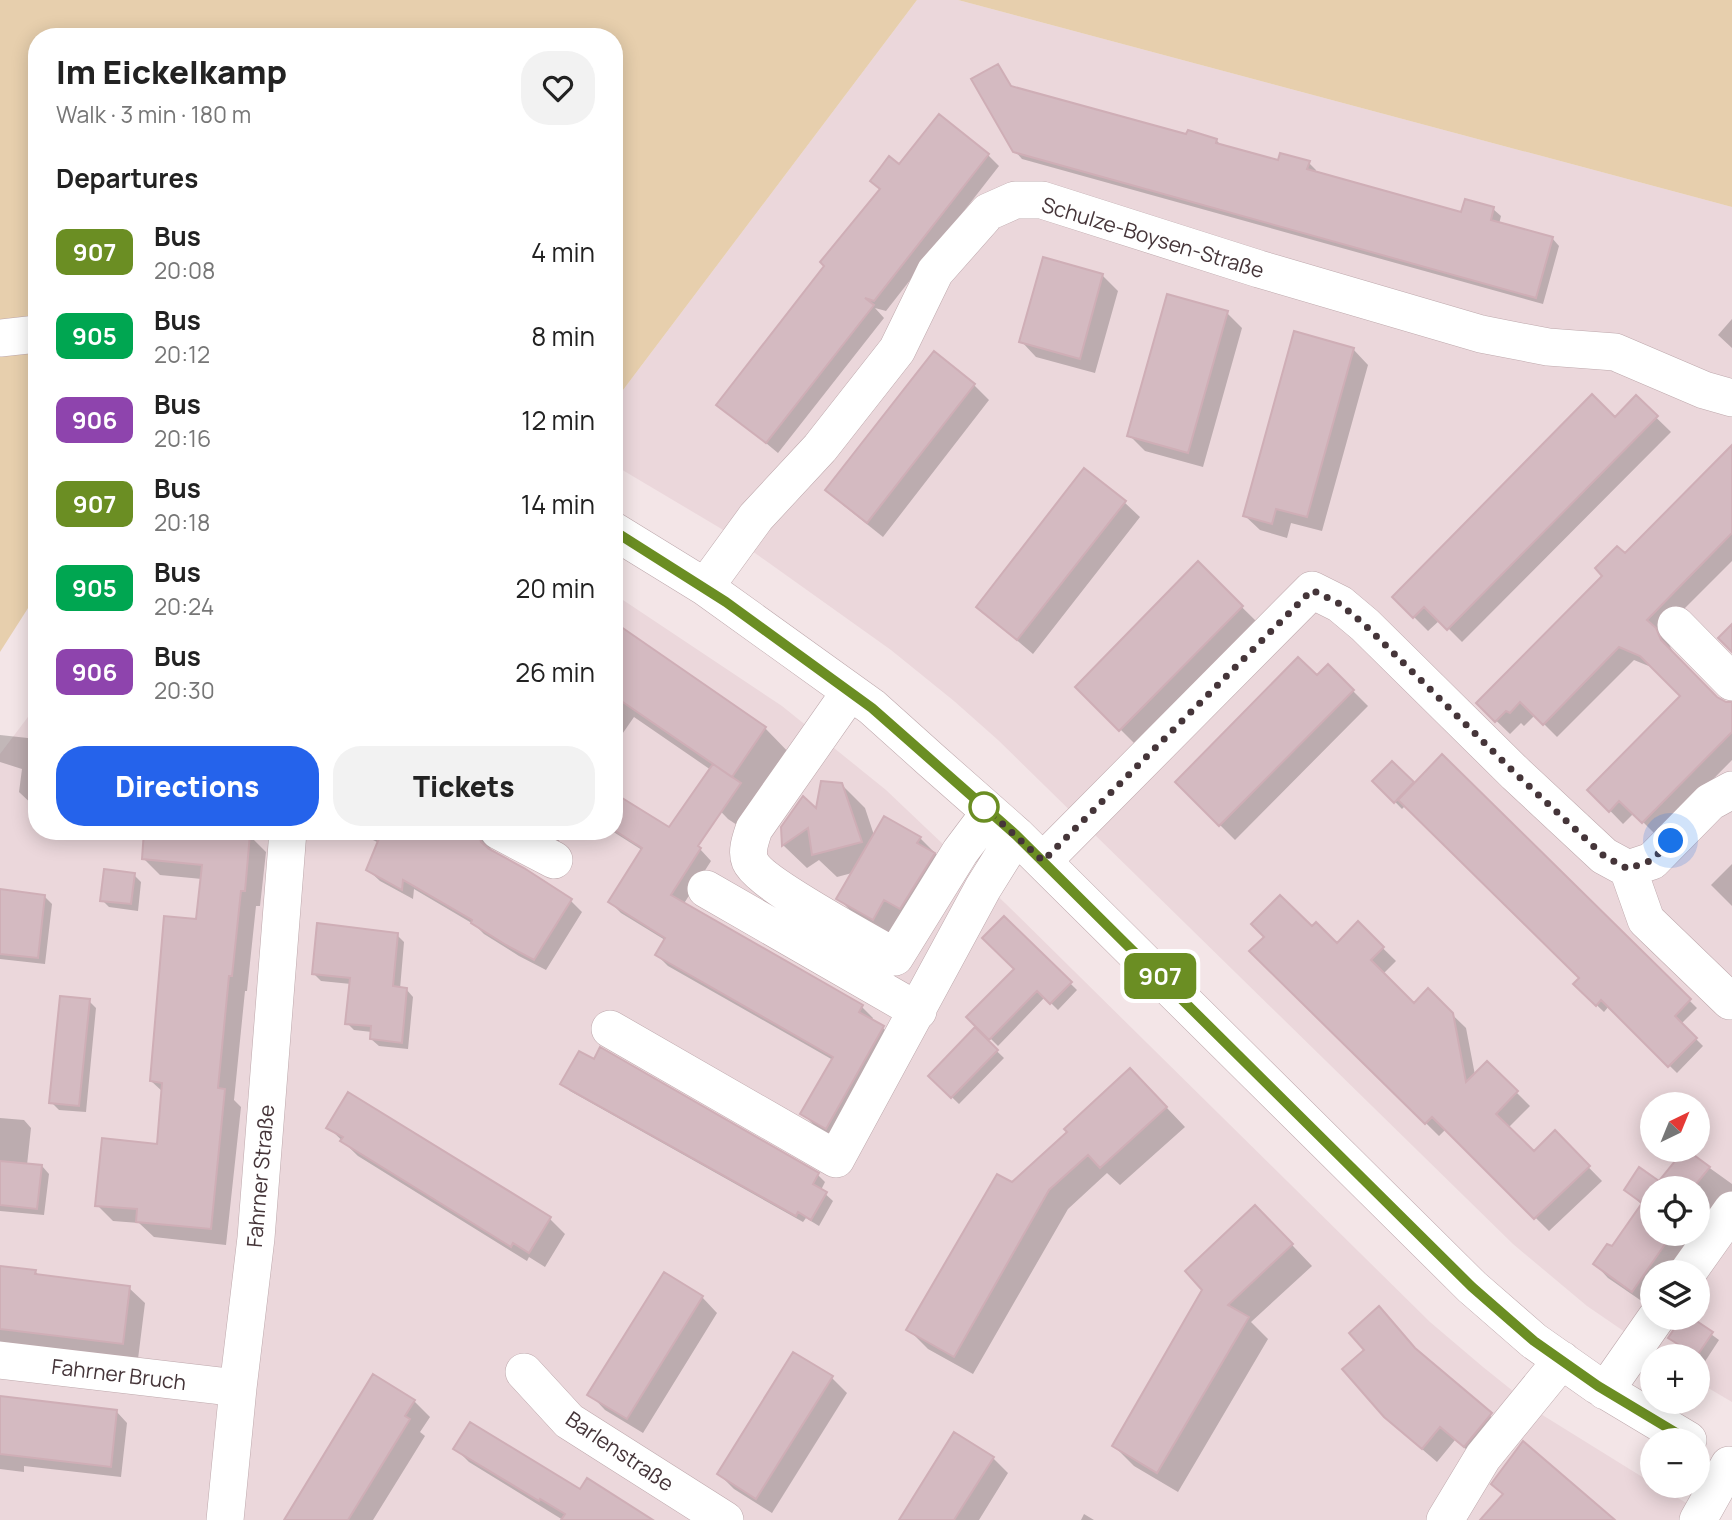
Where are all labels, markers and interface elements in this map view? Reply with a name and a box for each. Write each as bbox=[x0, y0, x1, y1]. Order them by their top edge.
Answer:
text: Im Eickelkamp bbox=[56, 49, 287, 94]
button: heart bbox=[521, 51, 595, 125]
text: Walk · 3 min · 180 m bbox=[56, 98, 251, 130]
text: Departures bbox=[56, 160, 198, 196]
street label: Schulze-Boysen-Straße bbox=[1038, 190, 1268, 284]
text: Bus bbox=[154, 218, 201, 254]
text: 4 min bbox=[531, 234, 595, 270]
text: 907 bbox=[73, 235, 116, 268]
text: 20:08 bbox=[154, 254, 215, 286]
text: Bus bbox=[154, 302, 201, 338]
text: 8 min bbox=[531, 318, 595, 354]
text: 905 bbox=[72, 319, 117, 352]
text: 20:12 bbox=[154, 338, 210, 370]
text: Bus bbox=[154, 386, 201, 422]
text: 12 min bbox=[521, 402, 595, 438]
text: 906 bbox=[72, 403, 117, 436]
text: 20:16 bbox=[154, 422, 211, 454]
text: Bus bbox=[154, 470, 201, 506]
text: 14 min bbox=[521, 486, 595, 522]
text: 907 bbox=[73, 487, 116, 520]
text: 20:18 bbox=[154, 506, 210, 538]
text: Bus bbox=[154, 554, 201, 590]
text: 20 min bbox=[516, 570, 595, 606]
text: 905 bbox=[72, 571, 117, 604]
text: 20:24 bbox=[154, 590, 214, 622]
text: Bus bbox=[154, 638, 201, 674]
text: 26 min bbox=[515, 654, 595, 690]
text: 906 bbox=[72, 655, 117, 688]
text: 20:30 bbox=[154, 674, 215, 706]
button: Directions bbox=[56, 746, 319, 826]
button: Tickets bbox=[333, 746, 595, 826]
unlabelled marker bbox=[969, 792, 999, 822]
your location bbox=[1653, 823, 1688, 858]
line badge: 907 bbox=[1120, 953, 1200, 999]
text: 907 bbox=[1138, 959, 1182, 992]
north arrow bbox=[1640, 1092, 1710, 1162]
map controls bbox=[1640, 1092, 1710, 1498]
street label: Fahrner Straße bbox=[240, 1103, 280, 1249]
button: locate bbox=[1640, 1176, 1710, 1246]
button: layers bbox=[1640, 1260, 1710, 1330]
button: + bbox=[1640, 1344, 1710, 1414]
street label: Fahrner Bruch bbox=[50, 1352, 188, 1396]
street label: Barlenstraße bbox=[561, 1405, 679, 1497]
button: − bbox=[1640, 1428, 1710, 1498]

